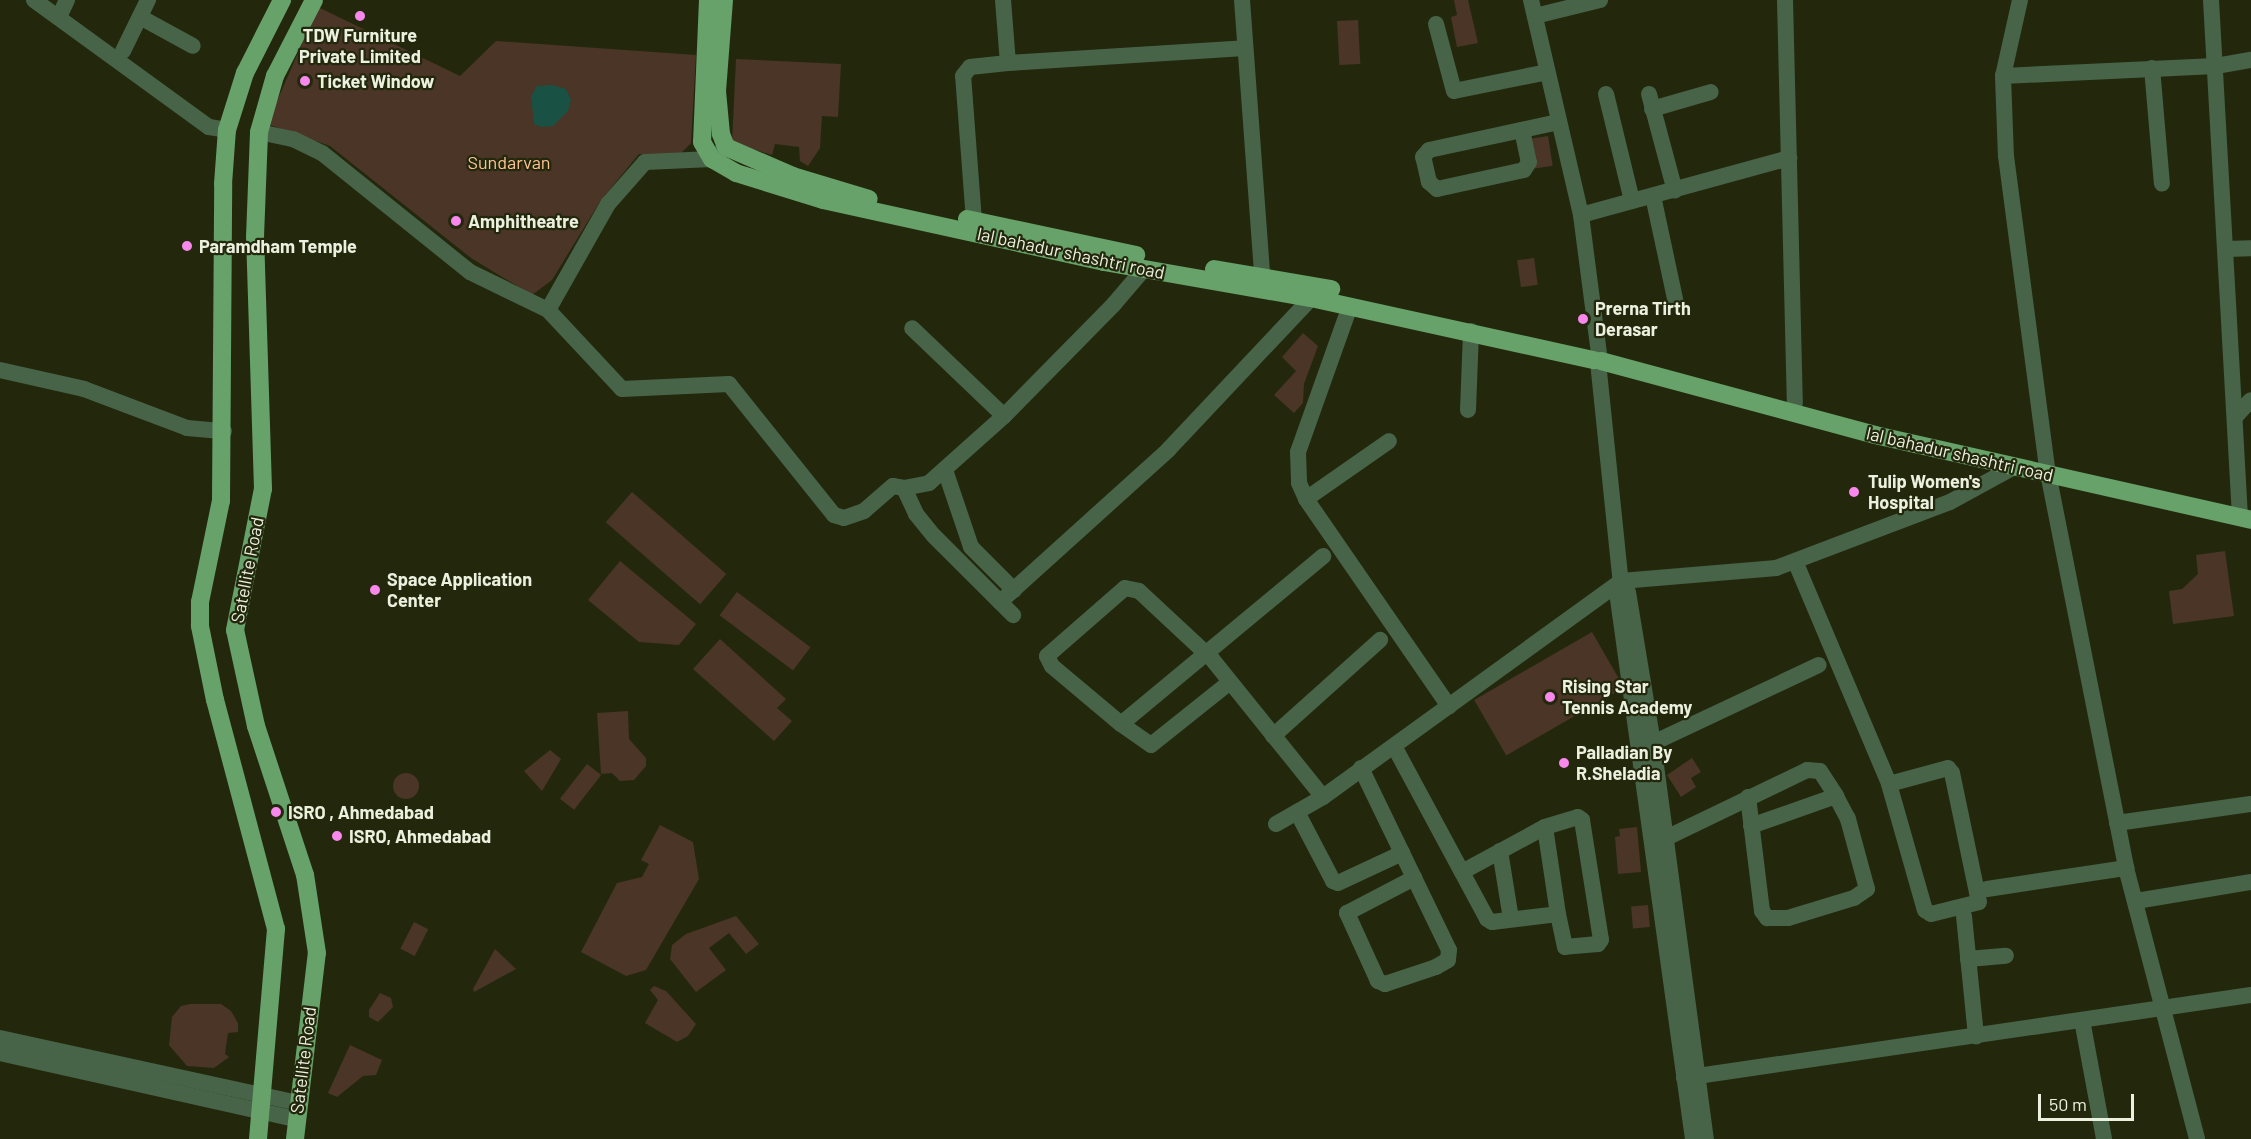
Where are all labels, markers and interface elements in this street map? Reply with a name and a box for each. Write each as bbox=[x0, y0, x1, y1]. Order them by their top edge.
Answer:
marker: TDW Furniture Private Limited bbox=[353, 9, 367, 23]
place label: TDW Furniture Private Limited bbox=[299, 25, 421, 68]
place label: Ticket Window bbox=[317, 70, 434, 92]
marker: Ticket Window bbox=[298, 74, 312, 88]
park label: Sundarvan bbox=[467, 151, 551, 173]
place label: Amphitheatre bbox=[468, 210, 579, 232]
marker: Amphitheatre bbox=[449, 214, 463, 228]
street label: lal bahadur shashtri road bbox=[975, 223, 1167, 283]
place label: Paramdham Temple bbox=[199, 235, 357, 257]
marker: Paramdham Temple bbox=[180, 239, 194, 253]
place label: Prerna Tirth Derasar bbox=[1595, 298, 1691, 340]
marker: Prerna Tirth Derasar bbox=[1576, 312, 1590, 326]
street label: lal bahadur shashtri road bbox=[1864, 422, 2056, 486]
place label: Tulip Women's Hospital bbox=[1868, 471, 1981, 514]
marker: Tulip Women's Hospital bbox=[1845, 483, 1863, 501]
street label: Satellite Road bbox=[226, 515, 268, 625]
place label: Space Application Center bbox=[387, 569, 532, 612]
marker: Space Application Center bbox=[368, 583, 382, 597]
place label: Rising Star Tennis Academy bbox=[1562, 676, 1692, 718]
marker: Rising Star Tennis Academy bbox=[1543, 690, 1557, 704]
place label: Palladian By R.Sheladia bbox=[1576, 742, 1672, 784]
marker: Palladian By R.Sheladia bbox=[1557, 756, 1571, 770]
place label: ISRO , Ahmedabad bbox=[288, 801, 434, 823]
marker: ISRO , Ahmedabad bbox=[269, 805, 283, 819]
place label: ISRO, Ahmedabad bbox=[349, 825, 491, 847]
marker: ISRO, Ahmedabad bbox=[330, 829, 344, 843]
street label: Satellite Road bbox=[286, 1005, 320, 1115]
scale bar bbox=[2041, 1082, 2137, 1120]
text: 50 m bbox=[2049, 1093, 2087, 1115]

